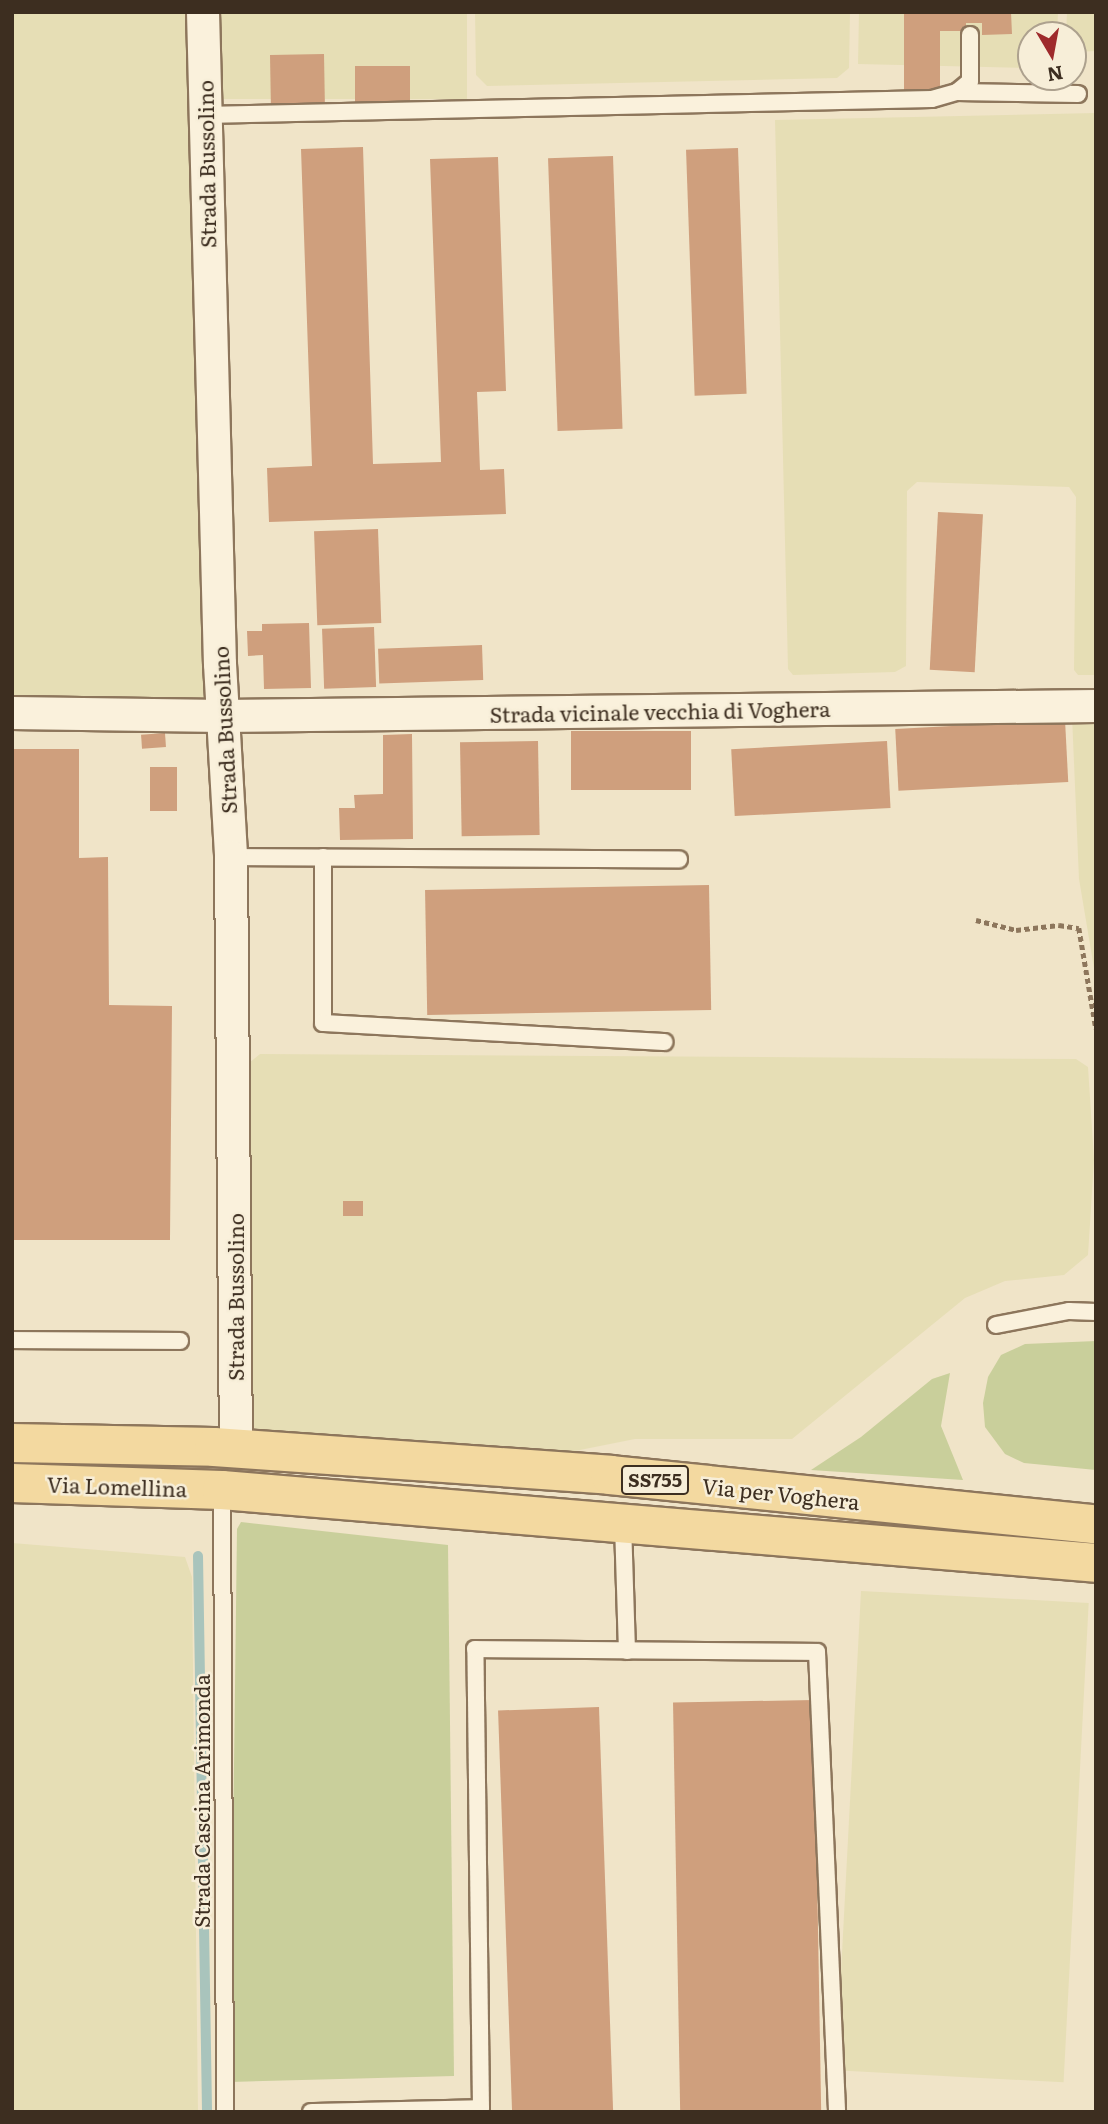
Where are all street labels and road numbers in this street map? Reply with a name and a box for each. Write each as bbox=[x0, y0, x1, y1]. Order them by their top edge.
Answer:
street label: Strada Bussolino bbox=[192, 80, 220, 248]
street label: Strada Bussolino bbox=[207, 645, 241, 815]
street label: Strada vicinale vecchia di Voghera bbox=[489, 695, 831, 727]
street label: Strada Bussolino bbox=[222, 1213, 248, 1381]
road number: SS755 bbox=[620, 1464, 690, 1496]
street label: Via Lomellina bbox=[46, 1471, 188, 1501]
street label: Via per Voghera bbox=[701, 1472, 861, 1514]
street label: Strada Cascina Arimonda bbox=[188, 1674, 214, 1928]

